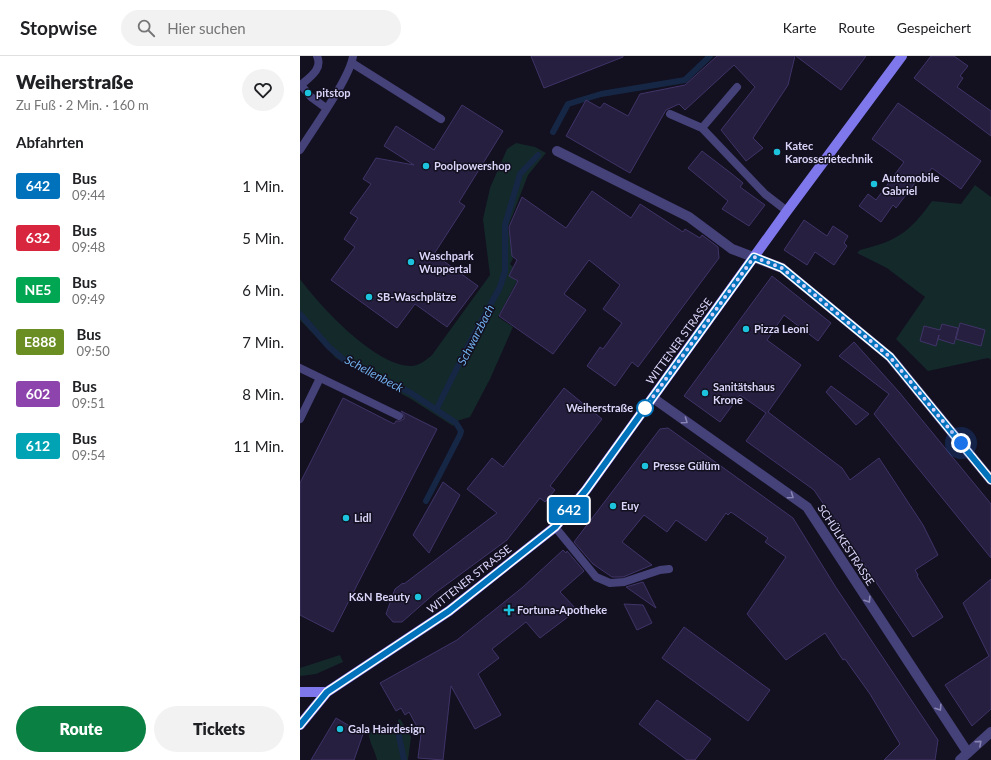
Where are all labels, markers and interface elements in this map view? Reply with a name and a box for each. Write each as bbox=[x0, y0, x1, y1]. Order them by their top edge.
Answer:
search box bbox=[121, 10, 401, 46]
text: Stopwise bbox=[20, 16, 97, 39]
icon: search bbox=[135, 17, 157, 39]
text: Hier suchen bbox=[167, 19, 246, 37]
text: Karte bbox=[783, 19, 816, 36]
text: Route bbox=[838, 19, 875, 36]
text: Gespeichert bbox=[897, 19, 971, 36]
button: heart bbox=[242, 69, 284, 111]
text: Weiherstraße bbox=[16, 70, 133, 93]
place label: pitstop bbox=[316, 86, 351, 99]
marker: pitstop bbox=[303, 88, 313, 98]
text: Zu Fuß · 2 Min. · 160 m bbox=[16, 97, 149, 113]
text: Abfahrten bbox=[16, 133, 84, 151]
place label: Katec Karosserietechnik bbox=[785, 139, 873, 165]
marker: Katec Karosserietechnik bbox=[772, 147, 782, 157]
place label: Poolpowershop bbox=[434, 159, 511, 172]
marker: Poolpowershop bbox=[421, 161, 431, 171]
text: Bus bbox=[72, 169, 97, 187]
place label: Automobile Gabriel bbox=[881, 171, 939, 197]
text: 642 bbox=[26, 177, 50, 194]
text: 1 Min. bbox=[242, 177, 284, 195]
marker: Automobile Gabriel bbox=[869, 179, 879, 189]
text: 09:44 bbox=[72, 187, 105, 203]
text: Bus bbox=[72, 221, 97, 239]
text: 632 bbox=[26, 229, 50, 246]
text: 5 Min. bbox=[242, 229, 284, 247]
text: 09:48 bbox=[72, 239, 105, 255]
place label: Waschpark Wuppertal bbox=[419, 249, 474, 275]
marker: Waschpark Wuppertal bbox=[406, 257, 416, 267]
text: Bus bbox=[72, 273, 97, 291]
text: NE5 bbox=[25, 281, 51, 298]
text: 6 Min. bbox=[242, 281, 284, 299]
place label: SB-Waschplätze bbox=[377, 290, 457, 303]
text: 09:49 bbox=[72, 291, 105, 307]
marker: SB-Waschplätze bbox=[364, 292, 374, 302]
street label: WITTENER STRASSE bbox=[643, 295, 714, 386]
water label: Schwarzbach bbox=[454, 302, 497, 368]
place label: Pizza Leoni bbox=[754, 322, 809, 335]
marker: Pizza Leoni bbox=[741, 324, 751, 334]
text: Bus bbox=[76, 325, 101, 343]
text: E888 bbox=[24, 333, 56, 350]
text: 7 Min. bbox=[242, 333, 284, 351]
text: 09:50 bbox=[76, 343, 110, 359]
water label: Schellenbeck bbox=[342, 352, 406, 395]
text: Bus bbox=[72, 377, 97, 395]
place label: Sanitätshaus Krone bbox=[713, 380, 775, 406]
text: 602 bbox=[26, 385, 50, 402]
text: 8 Min. bbox=[242, 385, 284, 403]
marker: Sanitätshaus Krone bbox=[700, 388, 710, 398]
text: 09:51 bbox=[72, 395, 105, 411]
marker: Weiherstraße bbox=[636, 399, 654, 417]
place label: Weiherstraße bbox=[566, 401, 633, 414]
one-way arrow bbox=[681, 416, 688, 424]
text: Bus bbox=[72, 429, 97, 447]
your location bbox=[951, 433, 971, 453]
text: 612 bbox=[26, 437, 50, 454]
text: 11 Min. bbox=[233, 437, 284, 455]
text: 09:54 bbox=[72, 447, 105, 463]
place label: Presse Gülüm bbox=[653, 459, 720, 472]
marker: Presse Gülüm bbox=[640, 461, 650, 471]
one-way arrow bbox=[787, 491, 794, 499]
line badge: 642 bbox=[546, 497, 592, 523]
place label: Euy bbox=[621, 499, 639, 512]
text: 642 bbox=[557, 501, 581, 518]
marker: Euy bbox=[608, 501, 618, 511]
street label: SCHÜLKESTRASSE bbox=[815, 502, 878, 588]
place label: Lidl bbox=[354, 511, 372, 524]
marker: Lidl bbox=[341, 513, 351, 523]
street label: WITTENER STRASSE bbox=[424, 542, 513, 616]
place label: K&N Beauty bbox=[349, 590, 410, 603]
marker: K&N Beauty bbox=[413, 592, 423, 602]
one-way arrow bbox=[863, 595, 870, 602]
place label: Fortuna-Apotheke bbox=[517, 603, 607, 616]
marker: Fortuna-Apotheke bbox=[504, 605, 514, 615]
one-way arrow bbox=[934, 704, 942, 711]
button: Route bbox=[16, 706, 146, 752]
button: Tickets bbox=[154, 706, 284, 752]
place label: Gala Hairdesign bbox=[348, 722, 425, 735]
marker: Gala Hairdesign bbox=[335, 724, 345, 734]
one-way arrow bbox=[975, 740, 982, 747]

